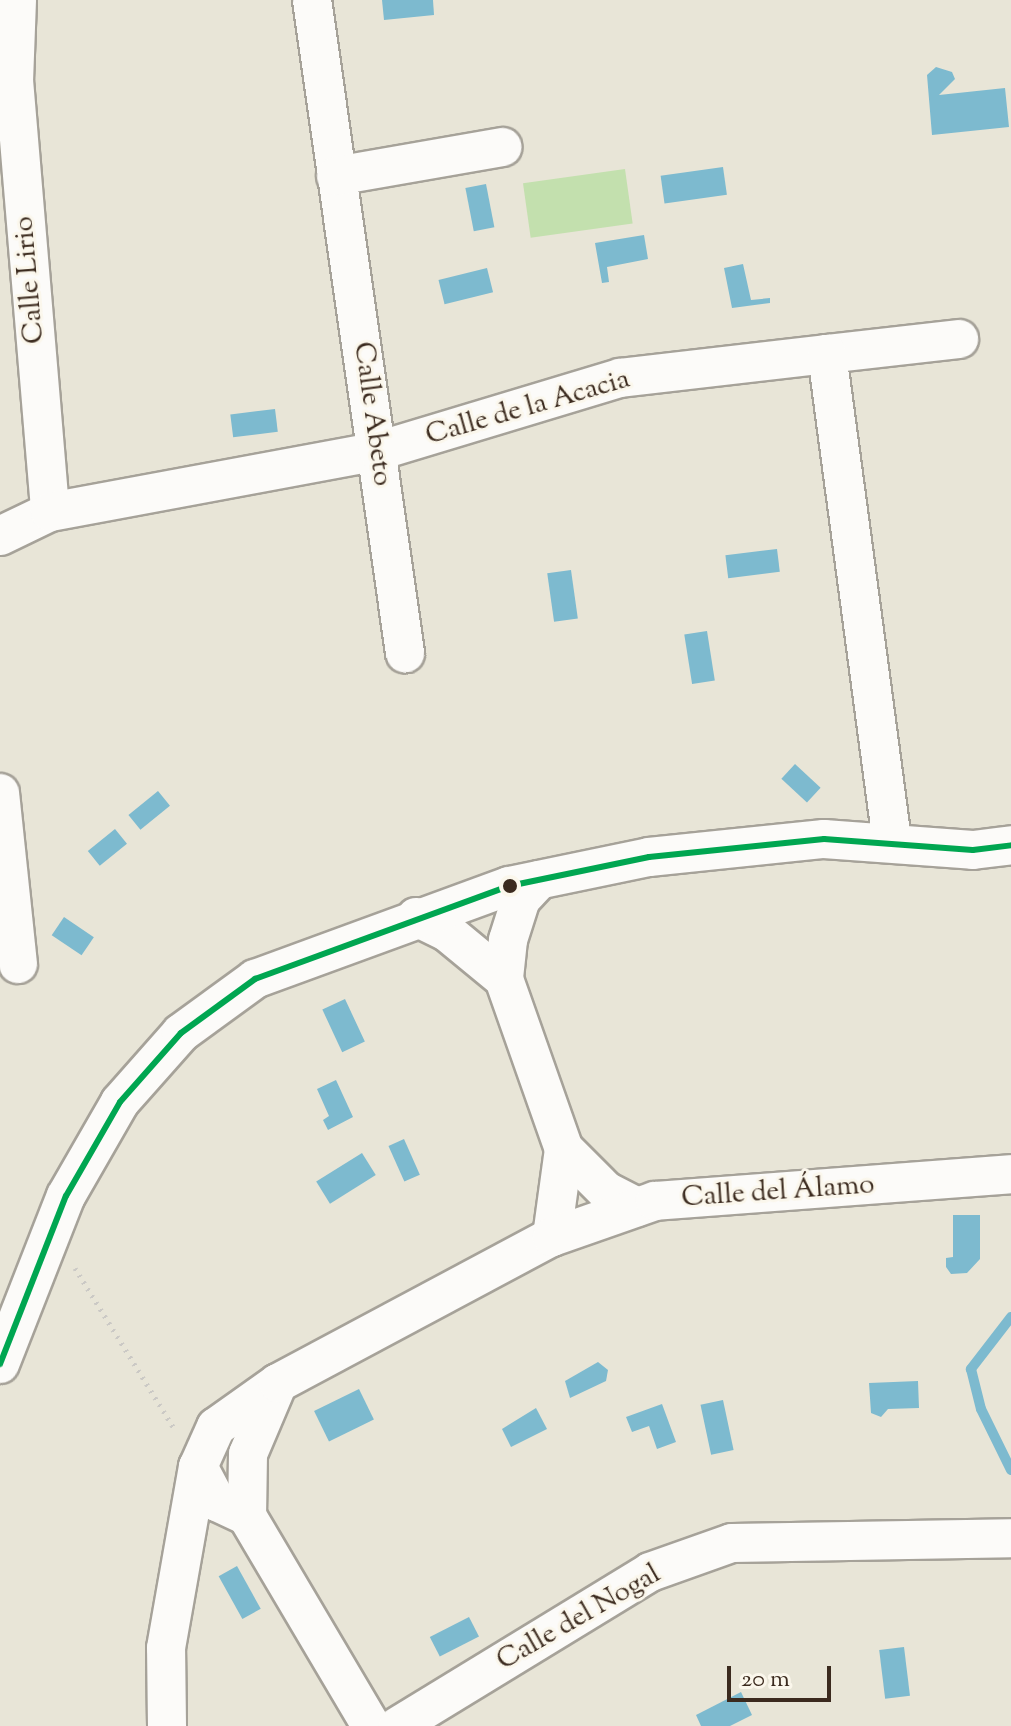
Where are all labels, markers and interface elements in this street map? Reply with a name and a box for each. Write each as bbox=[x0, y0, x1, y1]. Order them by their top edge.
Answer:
street label: Calle Lirio bbox=[8, 215, 52, 345]
street label: Calle Abeto bbox=[345, 340, 399, 488]
street label: Calle de la Acacia bbox=[422, 363, 634, 453]
unlabelled marker bbox=[502, 878, 518, 894]
street label: Calle del Álamo bbox=[680, 1168, 876, 1216]
street label: Calle del Nogal bbox=[491, 1558, 667, 1678]
scale bar bbox=[731, 1650, 835, 1700]
text: 20 m bbox=[741, 1663, 790, 1697]

